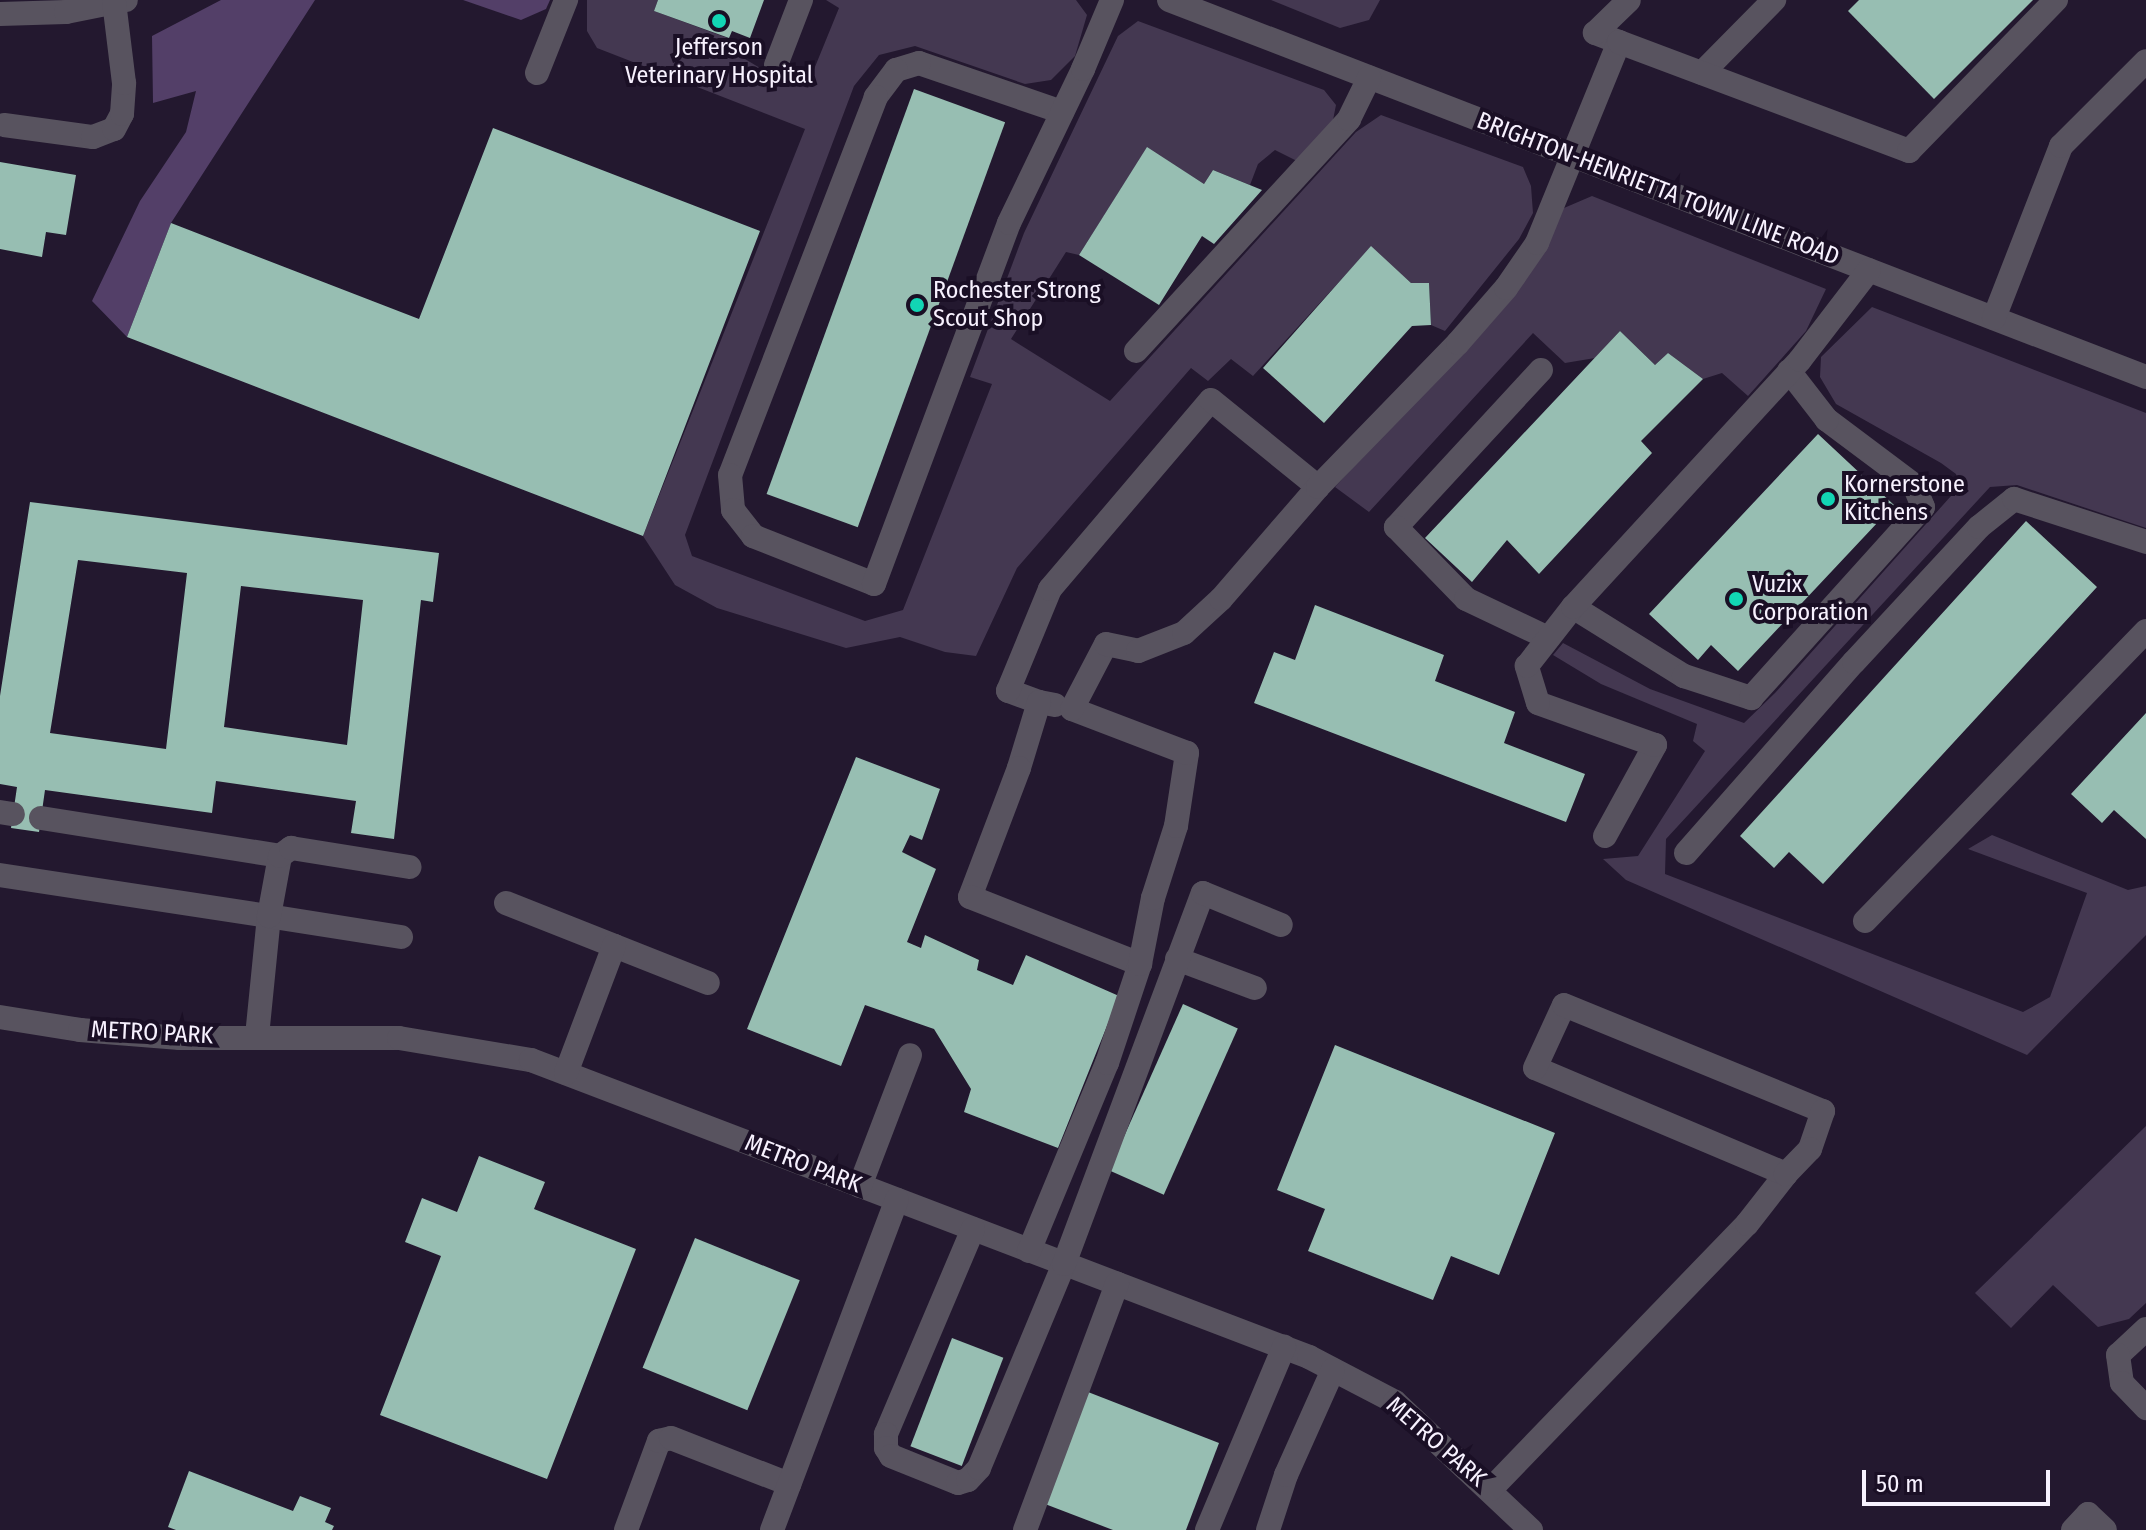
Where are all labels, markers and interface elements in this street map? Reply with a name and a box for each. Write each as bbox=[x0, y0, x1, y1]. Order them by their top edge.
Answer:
marker: Jefferson Veterinary Hospital bbox=[710, 12, 728, 30]
place label: Jefferson Veterinary Hospital bbox=[625, 34, 813, 90]
street label: BRIGHTON-HENRIETTA TOWN LINE ROAD bbox=[1473, 106, 1843, 272]
place label: Rochester Strong Scout Shop bbox=[933, 277, 1101, 333]
marker: Rochester Strong Scout Shop bbox=[908, 296, 926, 314]
place label: Kornerstone Kitchens bbox=[1844, 471, 1965, 527]
marker: Kornerstone Kitchens bbox=[1819, 490, 1837, 508]
place label: Vuzix Corporation bbox=[1752, 571, 1869, 627]
marker: Vuzix Corporation bbox=[1727, 590, 1745, 608]
street label: METRO PARK bbox=[90, 1015, 214, 1051]
street label: METRO PARK bbox=[741, 1129, 865, 1199]
street label: METRO PARK bbox=[1380, 1391, 1492, 1493]
scale bar bbox=[1866, 1454, 2054, 1504]
text: 50 m bbox=[1876, 1470, 1924, 1498]

